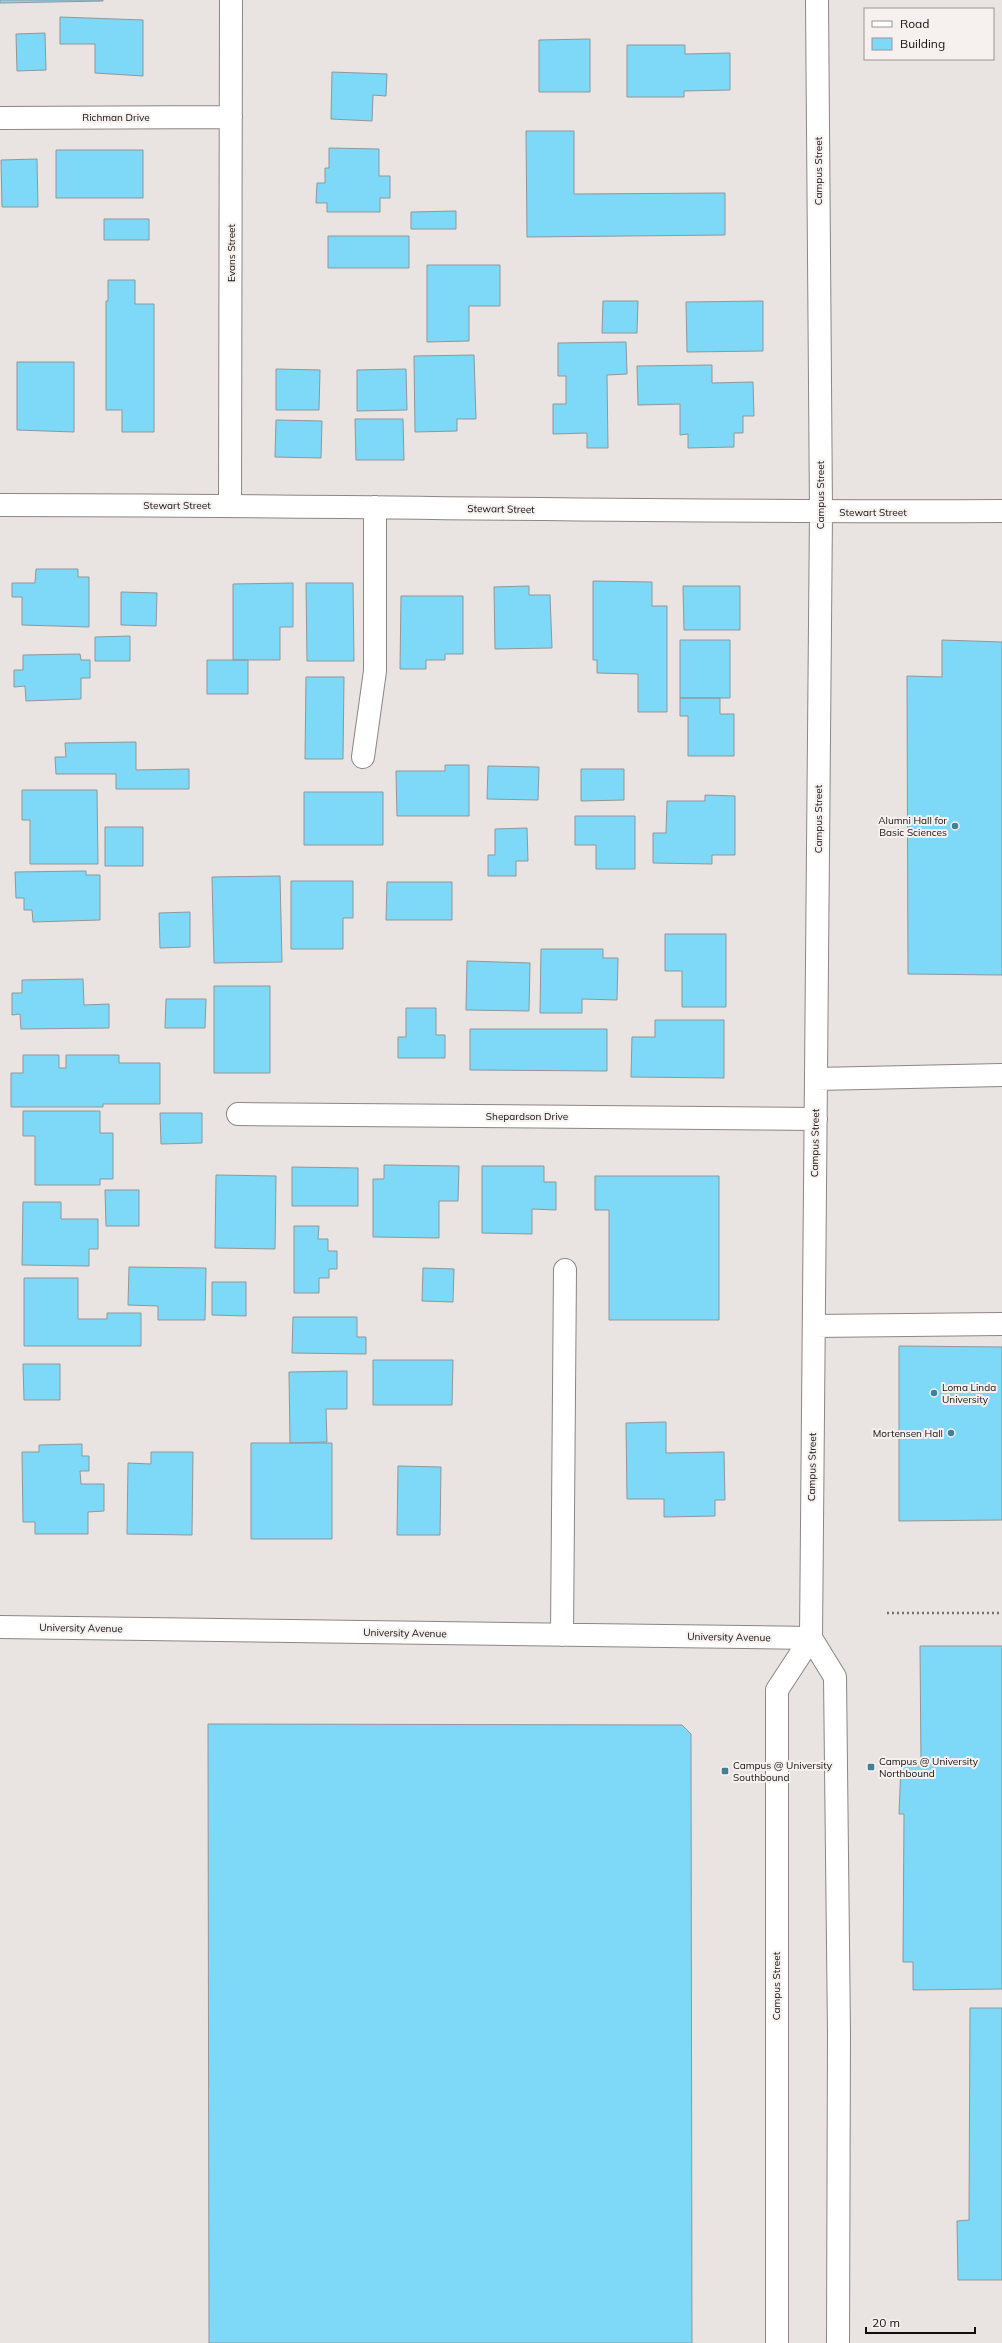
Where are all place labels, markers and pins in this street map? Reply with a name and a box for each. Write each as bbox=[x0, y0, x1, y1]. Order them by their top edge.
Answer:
place label: Alumni Hall for Basic Sciences bbox=[878, 814, 947, 839]
marker: Alumni Hall for Basic Sciences bbox=[950, 821, 960, 831]
place label: Loma Linda University bbox=[942, 1381, 996, 1406]
marker: Loma Linda University bbox=[929, 1388, 939, 1398]
place label: Mortensen Hall bbox=[873, 1427, 943, 1440]
marker: Mortensen Hall bbox=[946, 1428, 956, 1438]
place label: Campus @ University Northbound bbox=[879, 1755, 979, 1780]
place label: Campus @ University Southbound bbox=[733, 1759, 833, 1784]
marker: Campus @ University Northbound bbox=[866, 1762, 876, 1772]
marker: Campus @ University Southbound bbox=[720, 1766, 730, 1776]

